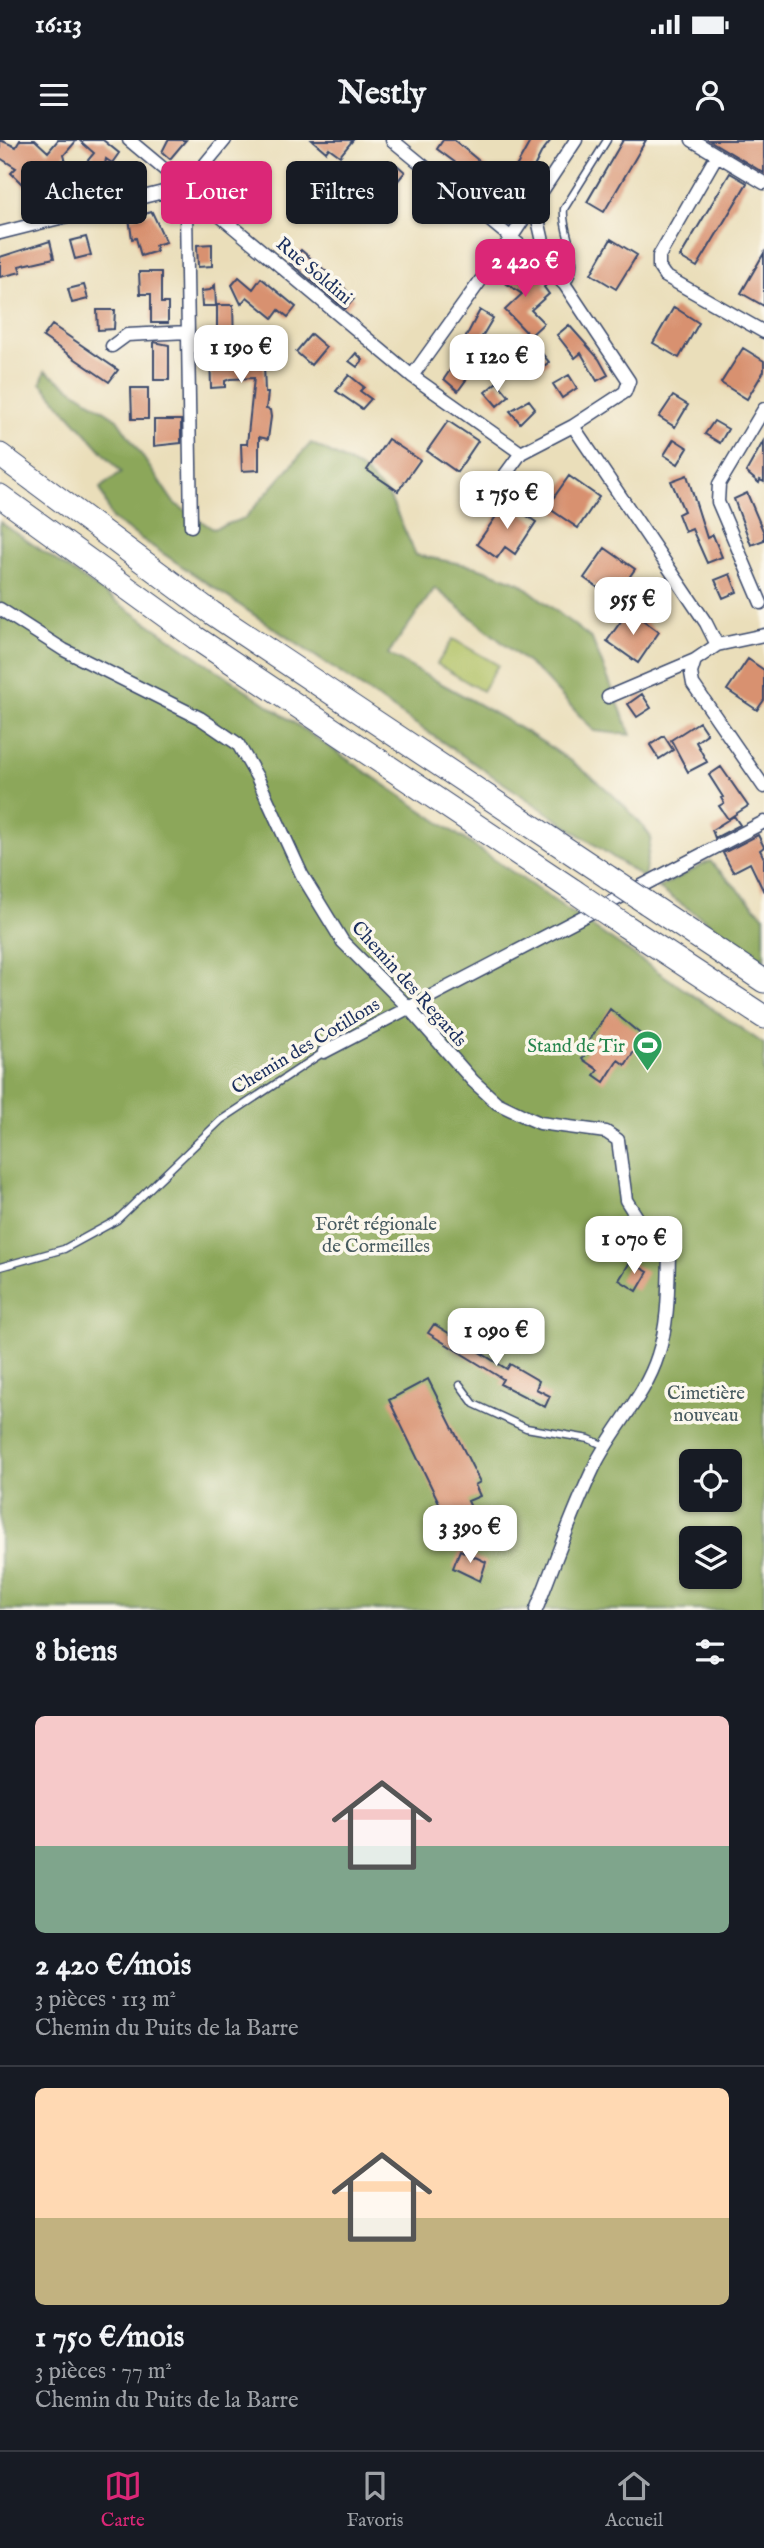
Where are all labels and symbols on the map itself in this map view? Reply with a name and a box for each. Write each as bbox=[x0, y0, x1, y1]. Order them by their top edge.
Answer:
street label: Rue Soldini bbox=[271, 233, 357, 310]
pin: 2 420 € bbox=[460, 240, 590, 299]
pin: 1 190 € bbox=[176, 326, 306, 385]
pin: 1 120 € bbox=[432, 334, 562, 394]
pin: 1 750 € bbox=[442, 472, 572, 531]
pin: 955 € bbox=[584, 578, 682, 637]
street label: Chemin des Regards bbox=[346, 916, 471, 1052]
street label: Chemin des Cotillons bbox=[228, 993, 385, 1100]
sports icon: Stand de Tir bbox=[631, 1028, 665, 1072]
place label: Stand de Tir bbox=[527, 1035, 625, 1059]
park label: Forêt régionale de Cormeilles bbox=[315, 1213, 437, 1259]
pin: 1 070 € bbox=[569, 1216, 699, 1276]
pin: 1 090 € bbox=[431, 1308, 561, 1368]
park label: Cimetière nouveau bbox=[667, 1382, 745, 1428]
pin: 3 390 € bbox=[405, 1506, 535, 1565]

